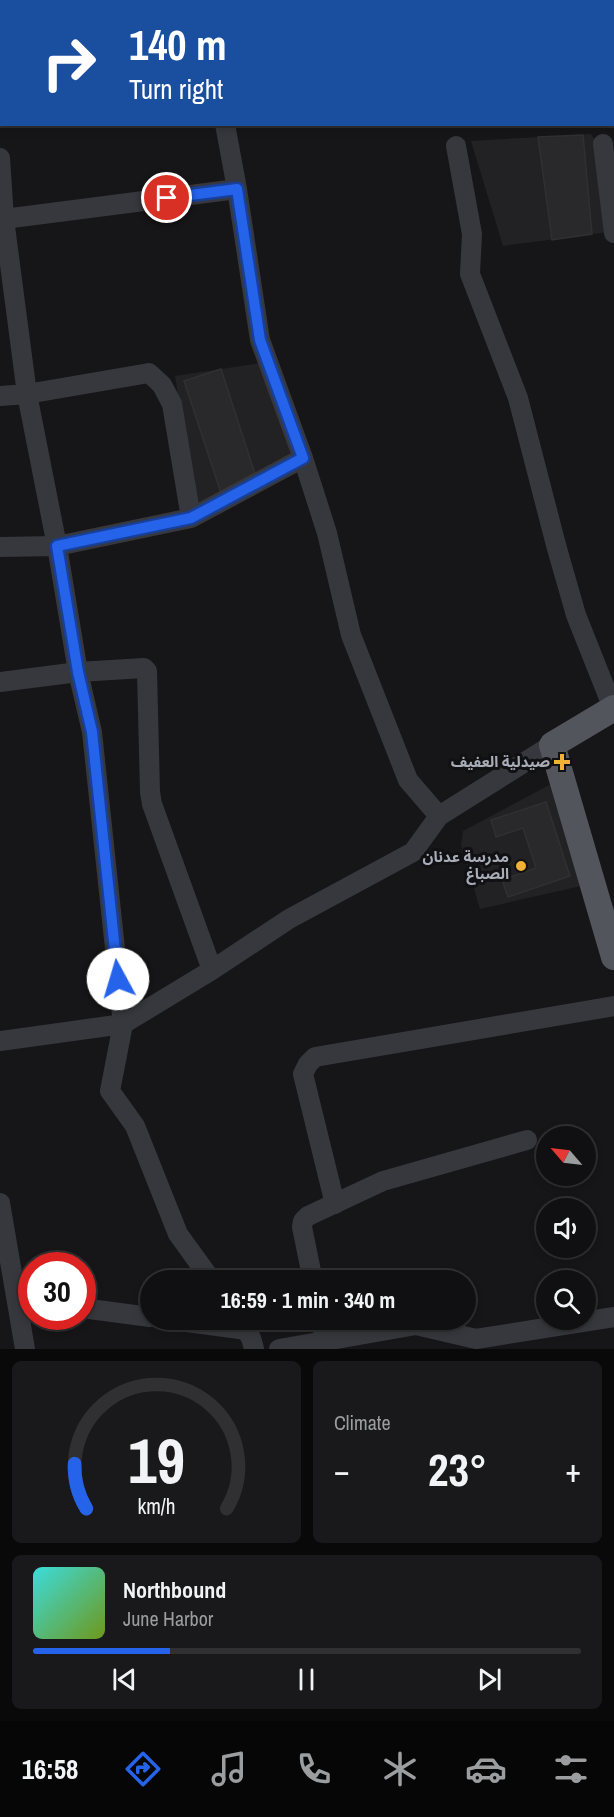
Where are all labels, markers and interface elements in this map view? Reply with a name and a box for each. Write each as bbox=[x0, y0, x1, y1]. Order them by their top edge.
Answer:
text: 140 m bbox=[129, 17, 227, 73]
icon: right bbox=[30, 24, 108, 102]
text: Turn right bbox=[129, 71, 223, 107]
pin bbox=[141, 172, 192, 223]
icon: arrive bbox=[150, 181, 183, 214]
place label: صيدلية العفيف bbox=[451, 751, 550, 772]
marker: صيدلية العفيف bbox=[555, 755, 569, 769]
place label: مدرسة عدنان الصباغ bbox=[422, 846, 509, 885]
marker: مدرسة عدنان الصباغ bbox=[514, 859, 528, 873]
position arrow bbox=[86, 947, 150, 1011]
north arrow bbox=[536, 1126, 596, 1186]
map controls bbox=[536, 1126, 596, 1330]
button: sound bbox=[536, 1198, 596, 1258]
speed limit sign: 30 bbox=[18, 1252, 96, 1330]
button: search bbox=[536, 1270, 596, 1330]
text: 16:59 · 1 min · 340 m bbox=[221, 1285, 395, 1315]
text: Climate bbox=[334, 1409, 391, 1436]
text: 19 bbox=[128, 1418, 185, 1502]
text: 23° bbox=[428, 1439, 487, 1500]
text: − bbox=[334, 1448, 350, 1492]
text: + bbox=[565, 1448, 581, 1492]
text: km/h bbox=[137, 1492, 176, 1521]
text: Northbound bbox=[123, 1575, 226, 1605]
text: June Harbor bbox=[123, 1605, 213, 1632]
icon: previous bbox=[108, 1663, 141, 1696]
icon: pause bbox=[290, 1663, 323, 1696]
icon: next bbox=[473, 1663, 506, 1696]
icon: directions bbox=[122, 1748, 164, 1790]
icon: music bbox=[208, 1748, 250, 1790]
icon: phone bbox=[293, 1748, 335, 1790]
icon: climate bbox=[379, 1748, 421, 1790]
icon: car bbox=[465, 1748, 507, 1790]
icon: filters bbox=[550, 1748, 592, 1790]
text: 16:58 bbox=[22, 1751, 78, 1787]

